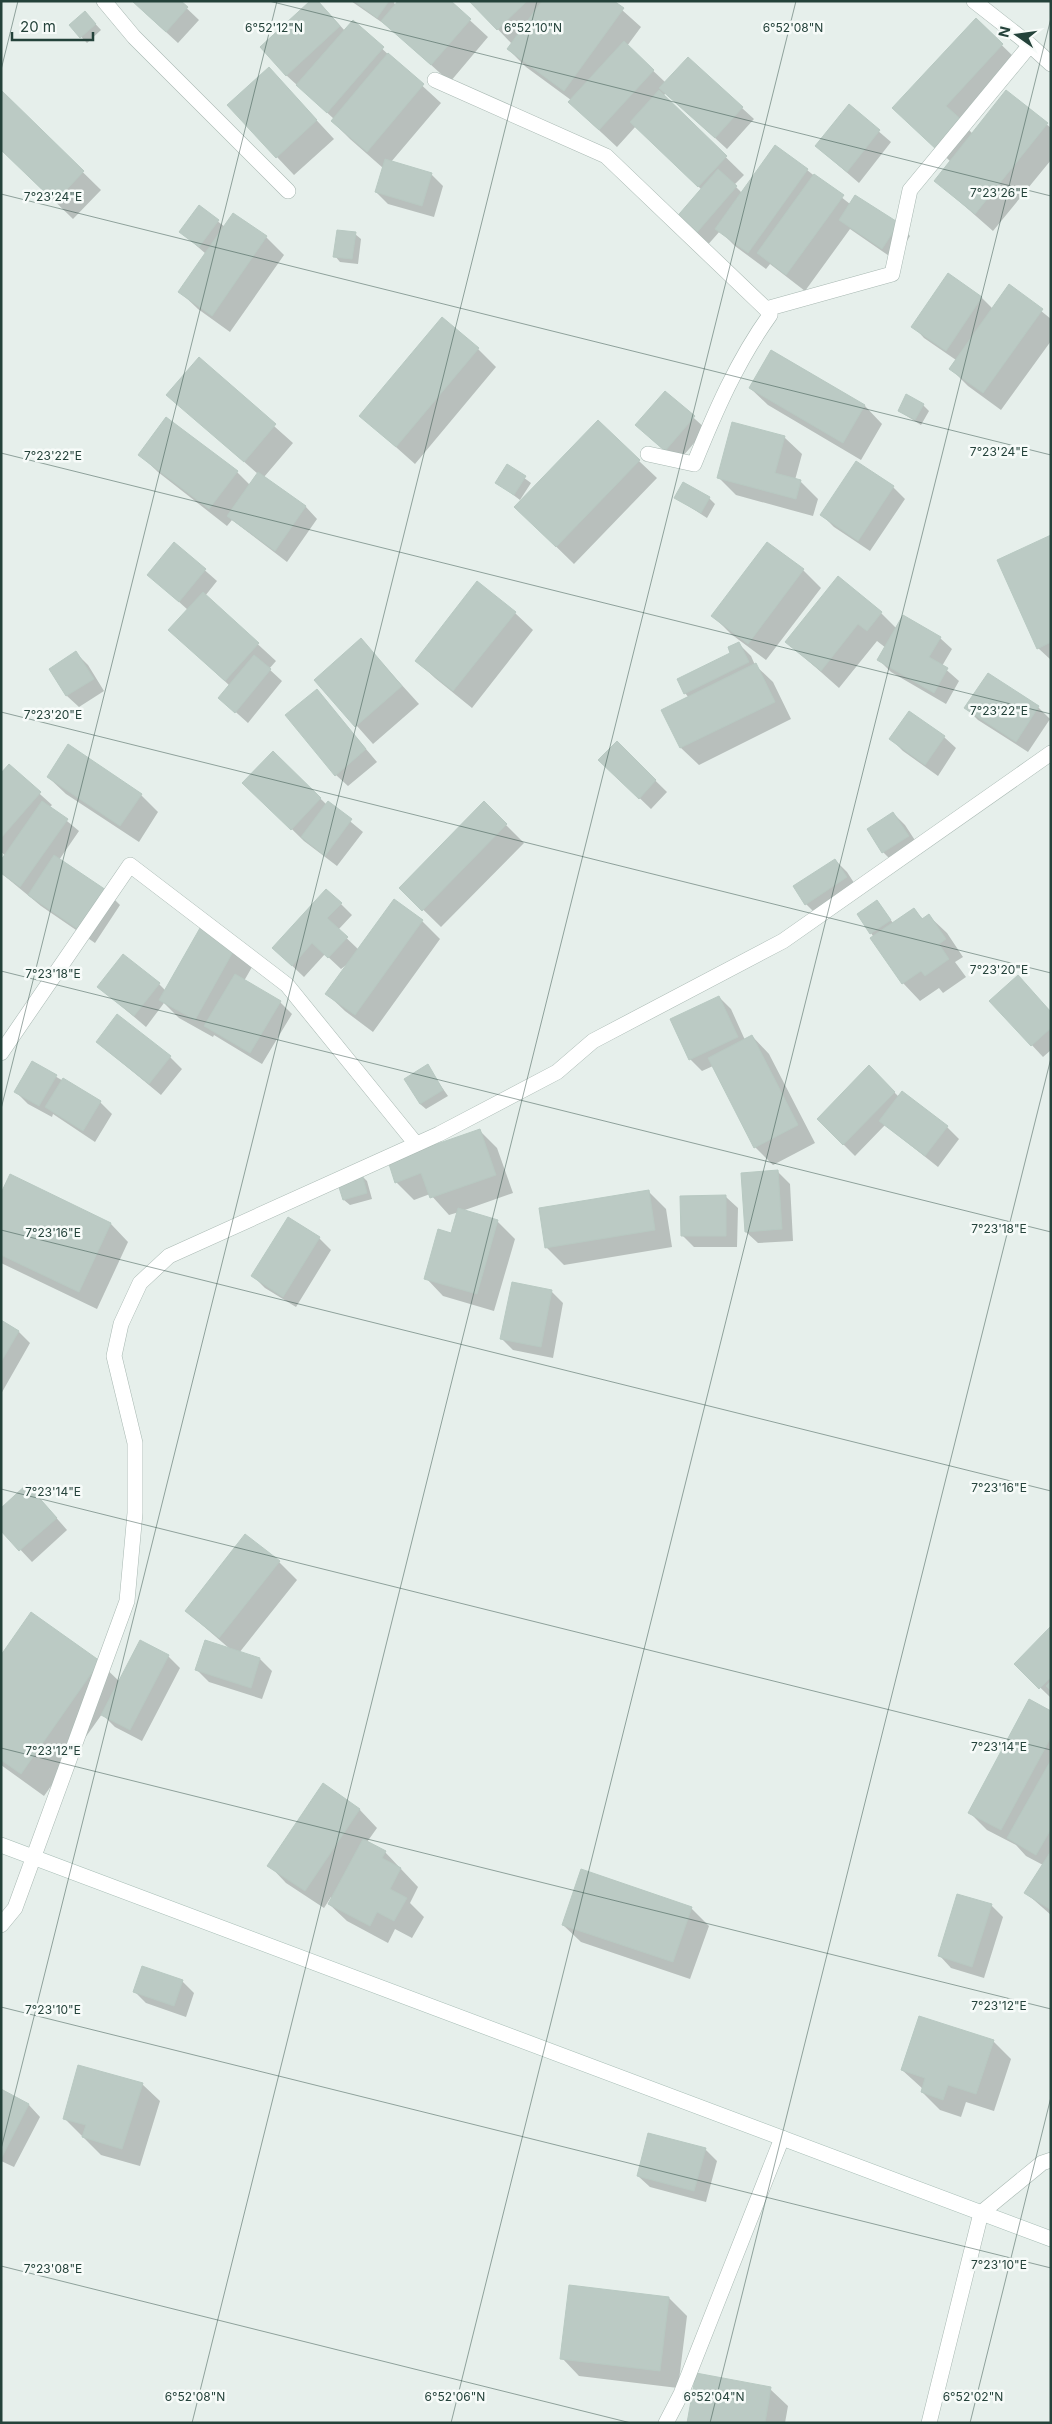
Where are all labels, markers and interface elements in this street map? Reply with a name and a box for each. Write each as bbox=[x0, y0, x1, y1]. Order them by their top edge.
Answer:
scale bar bbox=[12, 10, 94, 42]
north arrow bbox=[992, 10, 1042, 60]
text: 20 m bbox=[20, 17, 56, 36]
text: 6°52'12"N bbox=[245, 20, 303, 35]
text: 6°52'10"N bbox=[504, 20, 562, 35]
text: 6°52'08"N bbox=[763, 20, 823, 35]
text: N bbox=[994, 25, 1013, 39]
text: 7°23'26"E bbox=[970, 185, 1028, 200]
text: 7°23'24"E bbox=[24, 189, 82, 204]
text: 7°23'24"E bbox=[970, 444, 1028, 459]
text: 7°23'22"E bbox=[24, 448, 82, 463]
text: 7°23'22"E bbox=[970, 703, 1028, 718]
text: 7°23'20"E bbox=[24, 707, 82, 722]
text: 7°23'20"E bbox=[970, 962, 1028, 977]
text: 7°23'18"E bbox=[25, 966, 81, 981]
text: 7°23'18"E bbox=[971, 1221, 1027, 1236]
text: 7°23'16"E bbox=[25, 1225, 81, 1240]
text: 7°23'16"E bbox=[971, 1480, 1027, 1495]
text: 7°23'14"E bbox=[25, 1484, 81, 1499]
text: 7°23'14"E bbox=[971, 1739, 1027, 1754]
text: 7°23'12"E bbox=[25, 1743, 81, 1758]
text: 7°23'12"E bbox=[971, 1998, 1027, 2013]
text: 7°23'10"E bbox=[25, 2002, 81, 2017]
text: 7°23'10"E bbox=[971, 2257, 1027, 2272]
text: 7°23'08"E bbox=[24, 2261, 82, 2276]
text: 6°52'08"N bbox=[165, 2389, 225, 2404]
text: 6°52'06"N bbox=[425, 2389, 485, 2404]
text: 6°52'04"N bbox=[683, 2389, 745, 2404]
text: 6°52'02"N bbox=[943, 2389, 1003, 2404]

